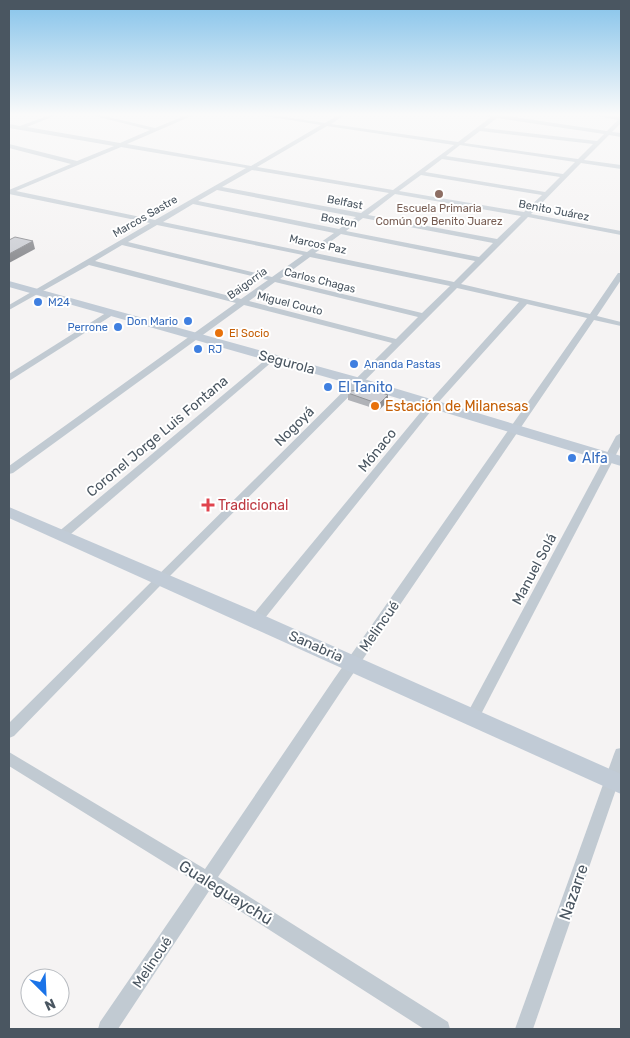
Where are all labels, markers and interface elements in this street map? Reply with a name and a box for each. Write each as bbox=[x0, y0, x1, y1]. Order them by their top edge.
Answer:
marker: Escuela Primaria Común 09 Benito Juarez bbox=[433, 188, 445, 200]
street label: Marcos Sastre bbox=[111, 193, 180, 240]
street label: Belfast bbox=[326, 193, 365, 212]
street label: Benito Juárez bbox=[518, 197, 591, 224]
place label: Escuela Primaria Común 09 Benito Juarez bbox=[375, 202, 503, 228]
street label: Boston bbox=[320, 211, 358, 230]
street label: Marcos Paz bbox=[288, 232, 348, 257]
street label: Baigorria bbox=[225, 265, 270, 302]
street label: Carlos Chagas bbox=[283, 265, 357, 296]
street label: Miguel Couto bbox=[256, 289, 324, 318]
marker: M24 bbox=[32, 296, 44, 308]
place label: M24 bbox=[48, 296, 70, 309]
place label: Don Mario bbox=[127, 315, 178, 328]
marker: Don Mario bbox=[182, 315, 194, 327]
place label: Perrone bbox=[67, 321, 108, 334]
marker: Perrone bbox=[112, 321, 124, 333]
marker: El Socio bbox=[213, 327, 225, 339]
place label: El Socio bbox=[229, 327, 269, 340]
marker: RJ bbox=[192, 343, 204, 355]
place label: RJ bbox=[208, 343, 222, 356]
street label: Segurola bbox=[257, 347, 317, 378]
marker: Ananda Pastas bbox=[348, 358, 360, 370]
place label: Ananda Pastas bbox=[364, 358, 441, 371]
street label: Coronel Jorge Luis Fontana bbox=[83, 372, 231, 501]
place label: El Tanito bbox=[338, 379, 393, 396]
marker: El Tanito bbox=[322, 381, 334, 393]
place label: Estación de Milanesas bbox=[385, 398, 528, 415]
marker: Estación de Milanesas bbox=[369, 400, 381, 412]
street label: Nogoyá bbox=[271, 403, 318, 450]
street label: Mónaco bbox=[355, 425, 400, 476]
place label: Alfa bbox=[582, 450, 608, 467]
marker: Alfa bbox=[566, 452, 578, 464]
place label: Tradicional bbox=[218, 497, 288, 514]
marker: Tradicional bbox=[202, 499, 214, 511]
street label: Manuel Solá bbox=[509, 531, 560, 608]
street label: Melincué bbox=[356, 597, 403, 655]
street label: Sanabria bbox=[286, 627, 345, 666]
street label: Gualeguaychú bbox=[175, 856, 276, 929]
street label: Nazarre bbox=[555, 862, 592, 923]
street label: Melincué bbox=[129, 933, 176, 991]
north arrow bbox=[20, 968, 70, 1018]
text: N bbox=[42, 995, 58, 1014]

